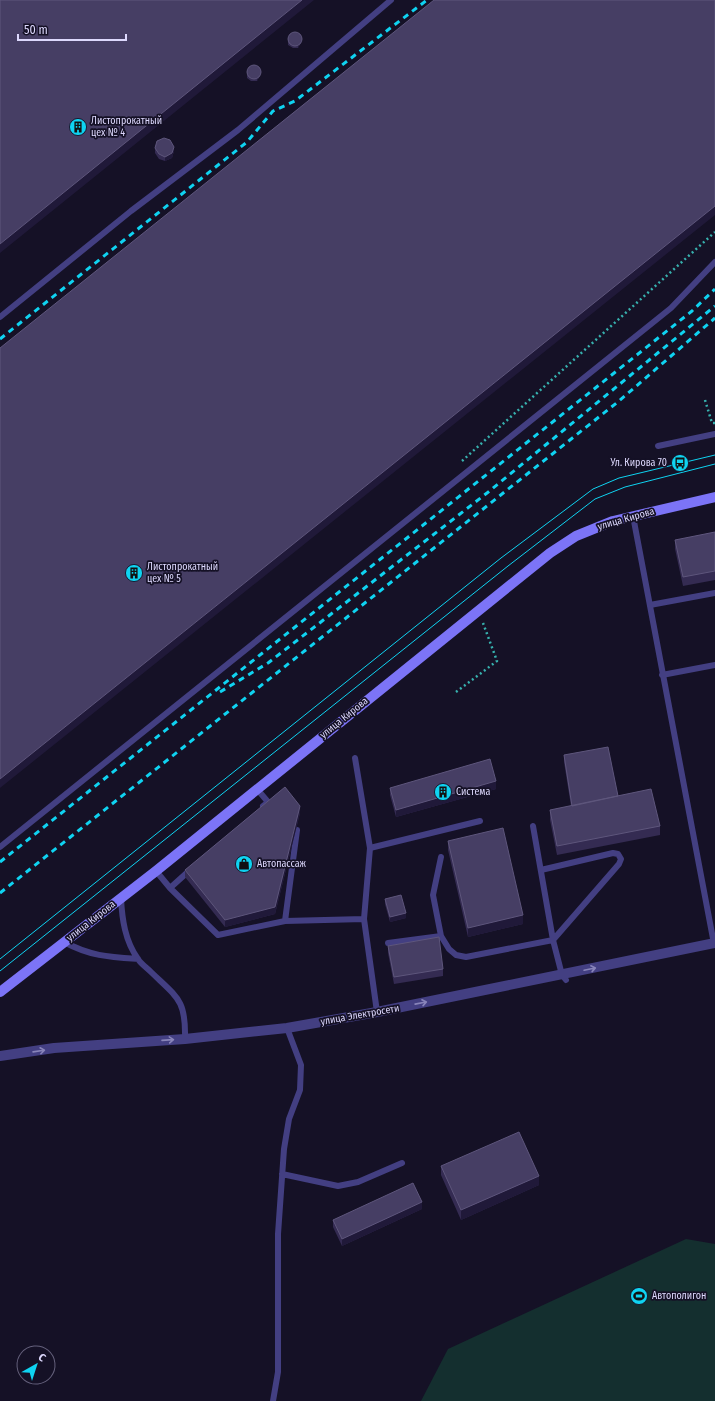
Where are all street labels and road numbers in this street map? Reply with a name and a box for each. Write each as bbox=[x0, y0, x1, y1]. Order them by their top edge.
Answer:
street label: улица Кирова bbox=[596, 505, 656, 533]
street label: улица Кирова bbox=[317, 695, 371, 741]
street label: улица Кирова bbox=[64, 898, 118, 944]
street label: улица Электросети bbox=[320, 1002, 400, 1028]

